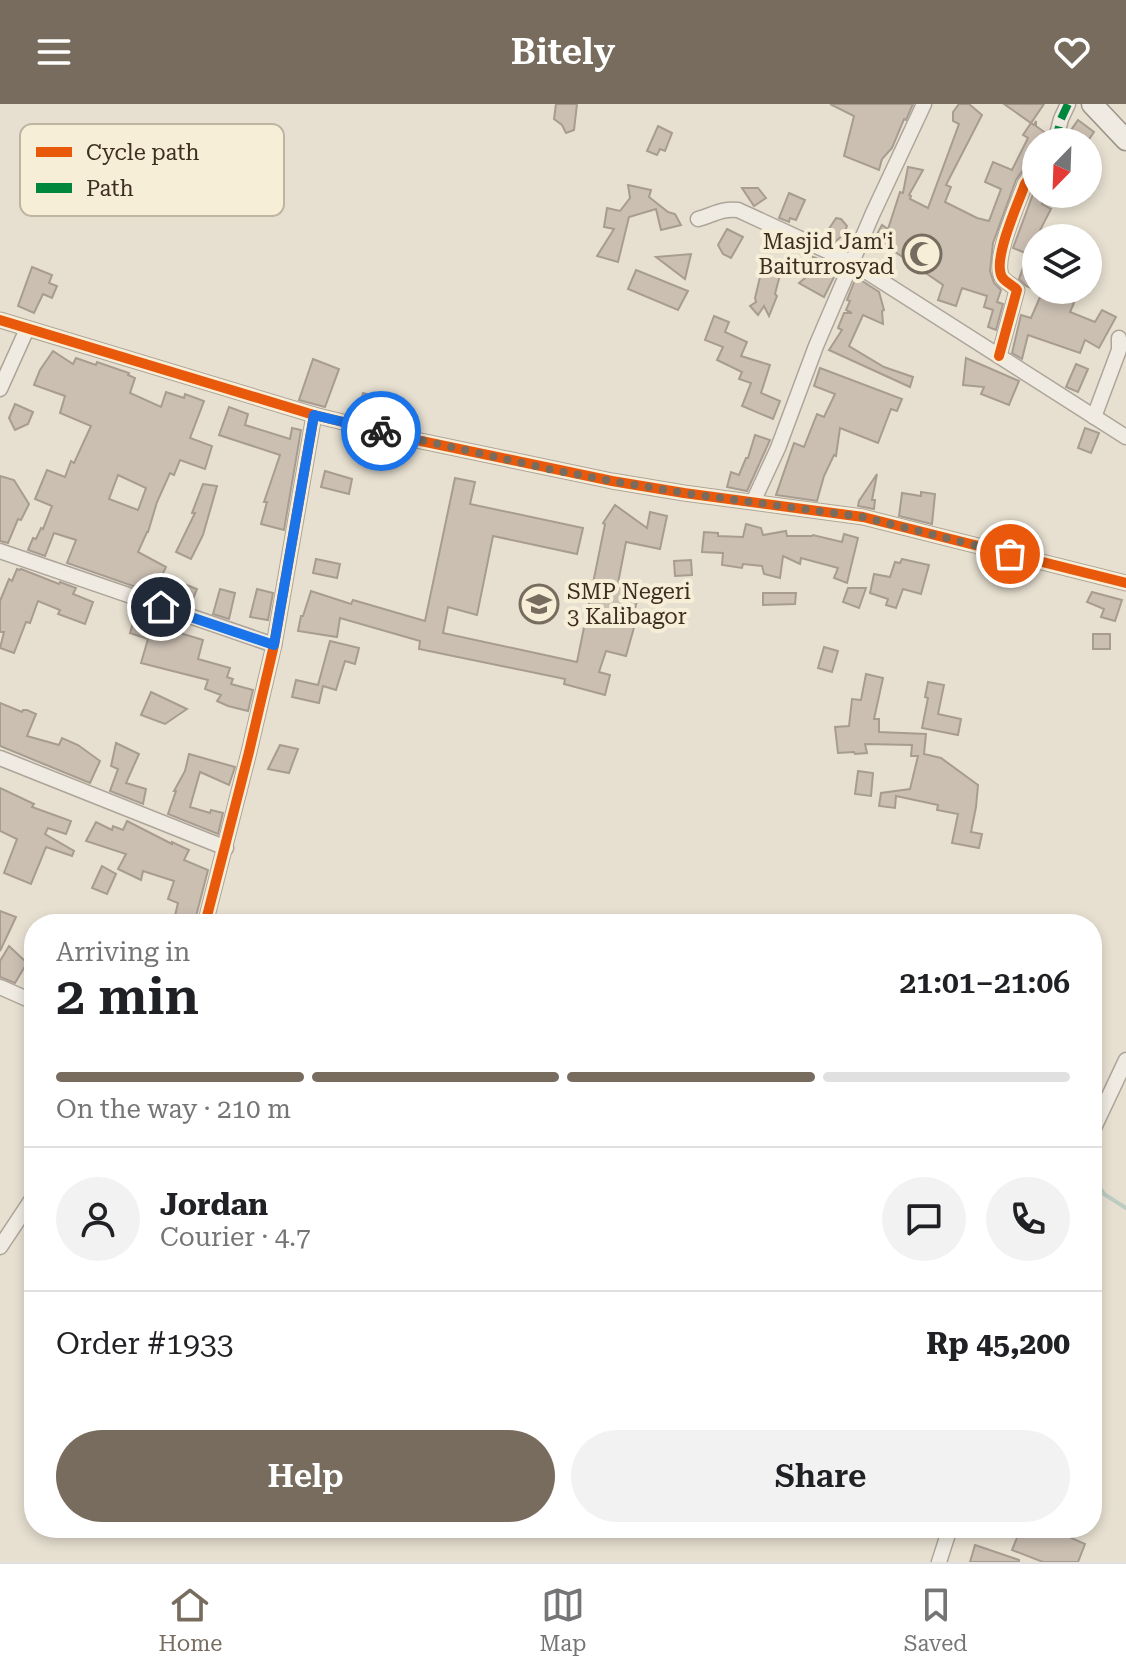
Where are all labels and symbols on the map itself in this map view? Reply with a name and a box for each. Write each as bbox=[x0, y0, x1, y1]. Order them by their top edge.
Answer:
legend bbox=[20, 124, 284, 216]
north arrow bbox=[1022, 128, 1102, 208]
text: Cycle path bbox=[86, 140, 200, 165]
text: Path bbox=[86, 176, 134, 201]
place label: Masjid Jam'i Baiturrosyad bbox=[759, 229, 894, 279]
mosque icon: Masjid Jam'i Baiturrosyad bbox=[901, 233, 943, 275]
courier bbox=[341, 391, 421, 471]
pin bbox=[976, 520, 1044, 588]
pin bbox=[127, 573, 195, 641]
place label: SMP Negeri 3 Kalibagor bbox=[567, 579, 691, 629]
school or university icon: SMP Negeri 3 Kalibagor bbox=[518, 583, 560, 625]

